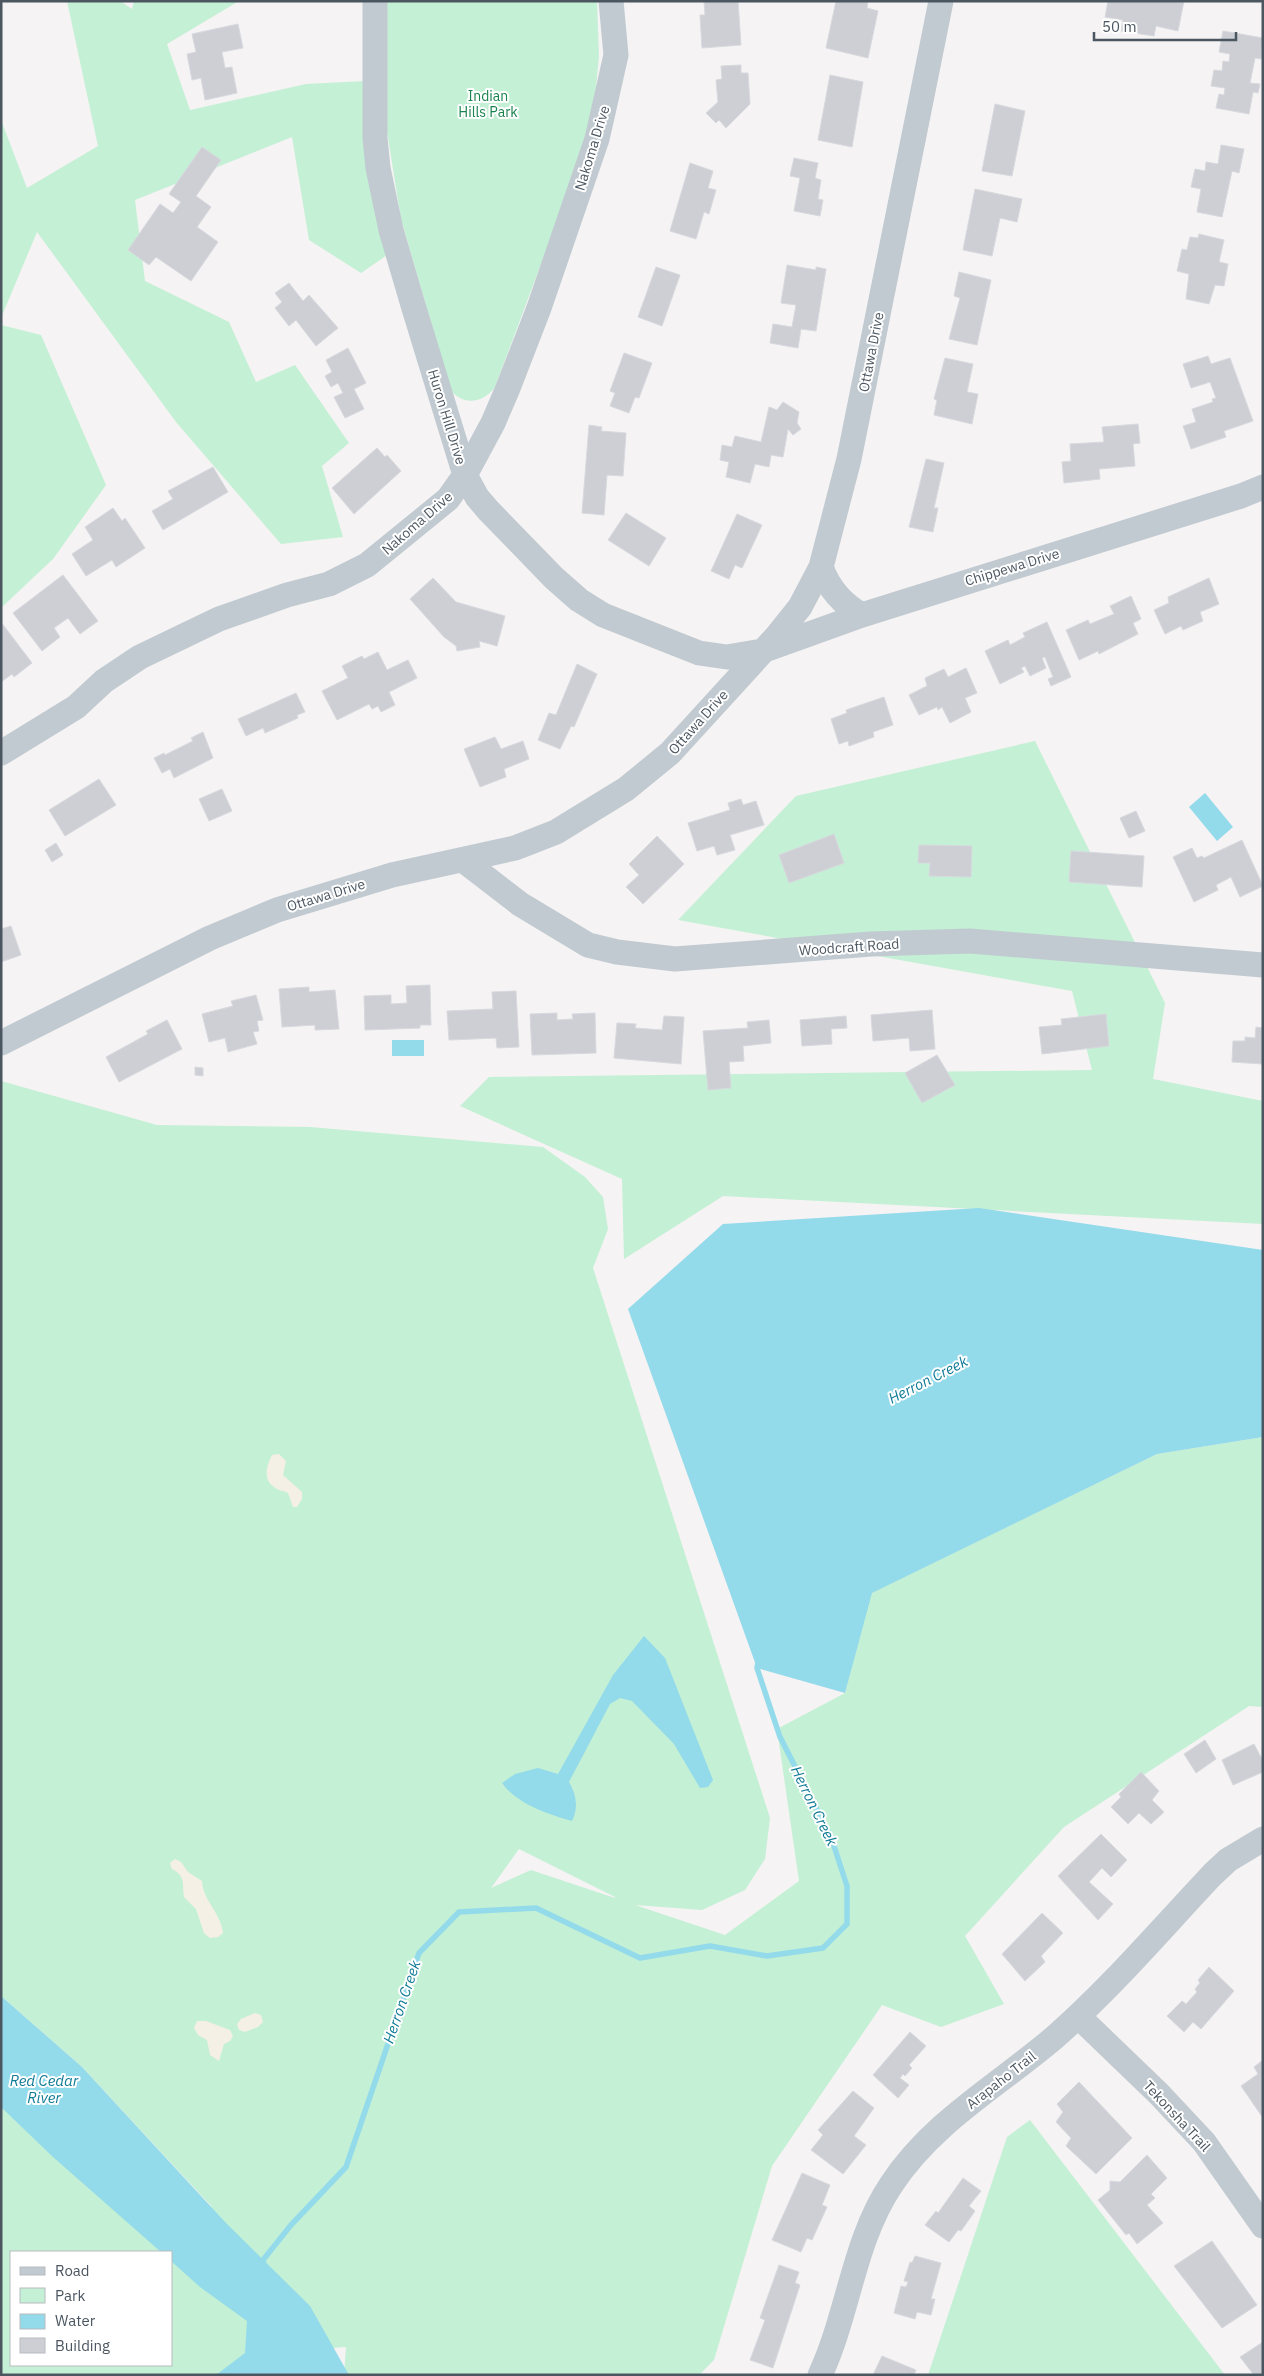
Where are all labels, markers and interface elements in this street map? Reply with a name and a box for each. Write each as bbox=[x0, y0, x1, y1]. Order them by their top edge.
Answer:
scale bar bbox=[1094, 10, 1236, 42]
text: 50 m bbox=[1102, 17, 1137, 36]
park label: Indian Hills Park bbox=[458, 87, 518, 121]
street label: Nakoma Drive bbox=[571, 103, 614, 193]
street label: Ottawa Drive bbox=[854, 310, 888, 393]
street label: Huron Hill Drive bbox=[424, 367, 470, 467]
street label: Nakoma Drive bbox=[378, 487, 456, 559]
street label: Chippewa Drive bbox=[963, 544, 1062, 590]
street label: Ottawa Drive bbox=[664, 686, 732, 758]
street label: Ottawa Drive bbox=[285, 874, 368, 915]
street label: Woodcraft Road bbox=[798, 935, 900, 959]
water label: Herron Creek bbox=[885, 1351, 971, 1408]
water label: Herron Creek bbox=[787, 1763, 842, 1849]
water label: Herron Creek bbox=[378, 1958, 425, 2046]
street label: Arapaho Trail bbox=[963, 2047, 1040, 2113]
water label: Red Cedar River bbox=[10, 2071, 79, 2107]
street label: Tekonsha Trail bbox=[1140, 2077, 1215, 2155]
legend bbox=[10, 2251, 172, 2366]
text: Road bbox=[55, 2261, 90, 2280]
text: Park bbox=[55, 2286, 85, 2305]
text: Water bbox=[55, 2311, 96, 2330]
text: Building bbox=[55, 2336, 110, 2355]

